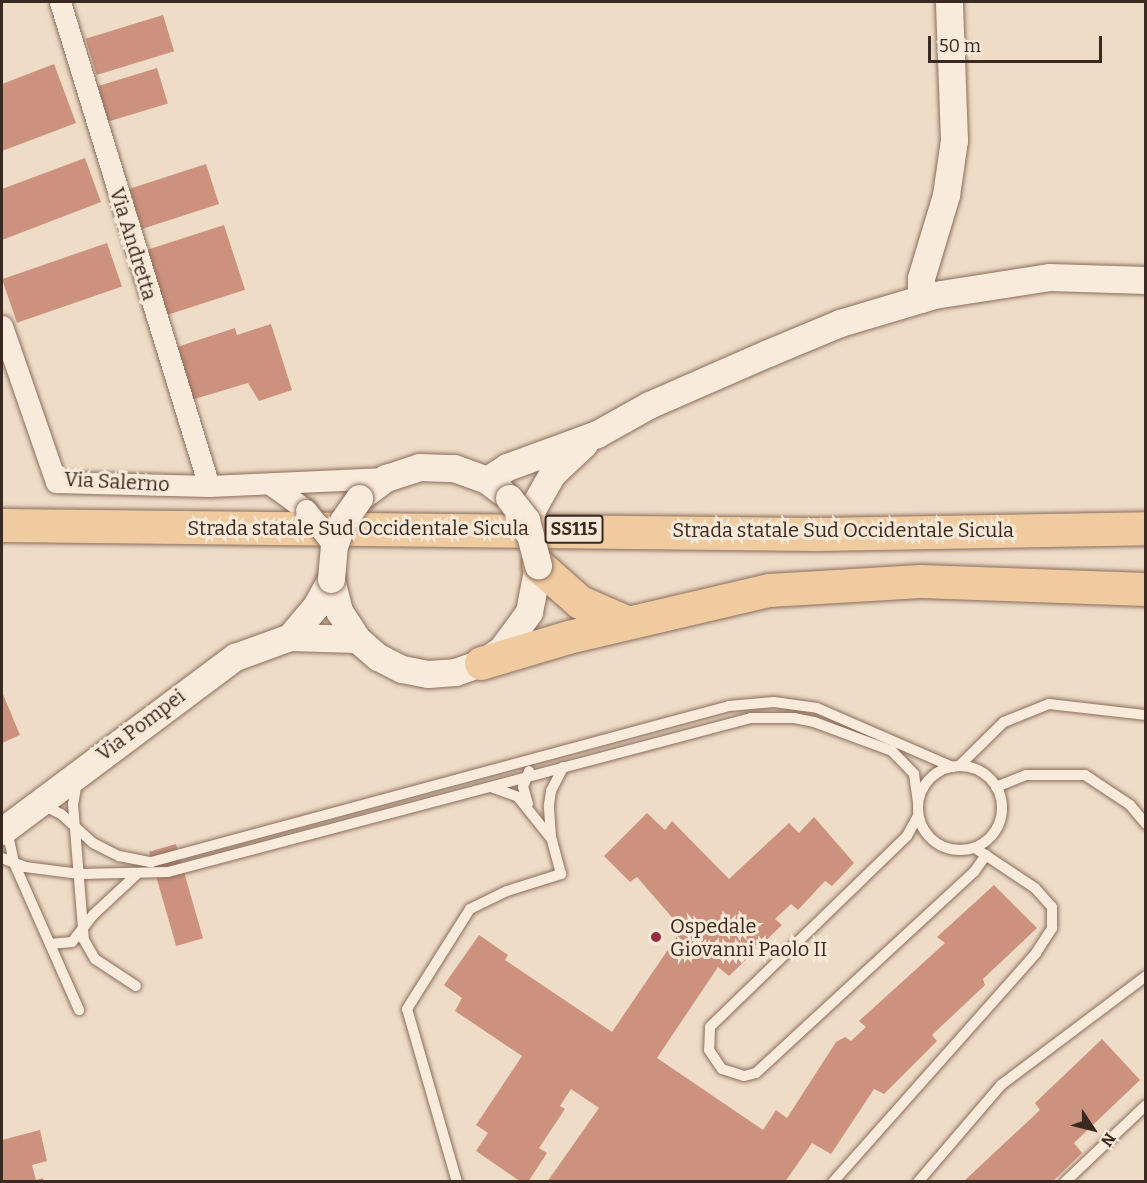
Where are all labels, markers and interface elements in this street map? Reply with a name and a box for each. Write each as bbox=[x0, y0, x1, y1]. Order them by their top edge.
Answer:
scale bar bbox=[931, 24, 1105, 62]
text: 50 m bbox=[939, 35, 981, 57]
street label: Via Andretta bbox=[105, 185, 161, 303]
street label: Via Salerno bbox=[64, 467, 170, 497]
road number: SS115 bbox=[544, 514, 604, 544]
street label: Strada statale Sud Occidentale Sicula bbox=[187, 516, 529, 540]
street label: Strada statale Sud Occidentale Sicula bbox=[672, 518, 1014, 542]
street label: Via Pompei bbox=[92, 684, 190, 766]
place label: Ospedale Giovanni Paolo II bbox=[670, 914, 827, 961]
marker: Ospedale Giovanni Paolo II bbox=[647, 928, 665, 946]
north arrow bbox=[1063, 1099, 1123, 1159]
text: N bbox=[1097, 1129, 1119, 1150]

